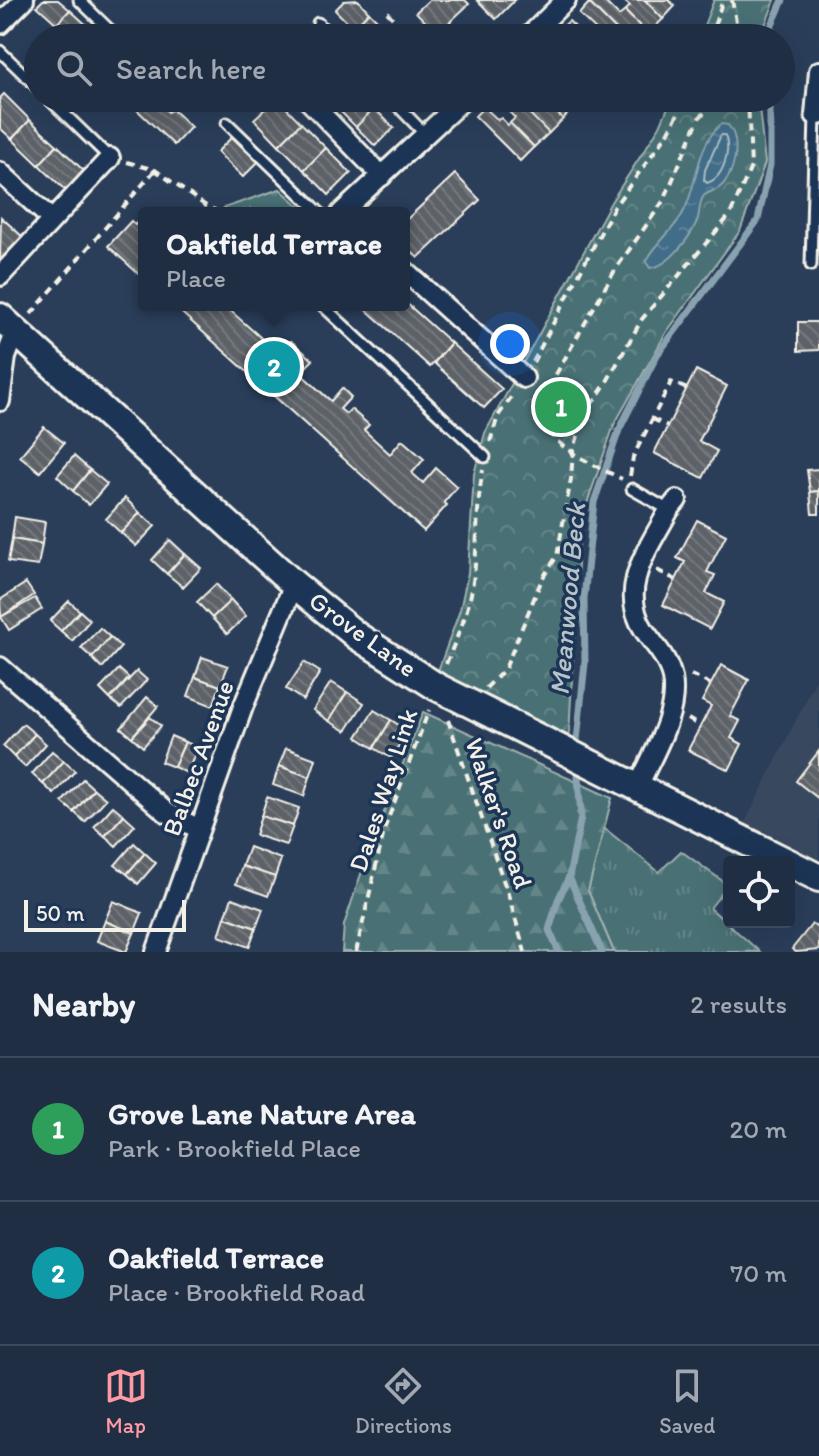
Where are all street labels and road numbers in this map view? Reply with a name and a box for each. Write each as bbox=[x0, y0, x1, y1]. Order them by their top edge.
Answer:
street label: Grove Lane bbox=[303, 584, 423, 684]
street label: Balbec Avenue bbox=[155, 676, 241, 840]
street label: Dales Way Link bbox=[342, 704, 424, 876]
street label: Walker's Road bbox=[458, 734, 540, 892]

